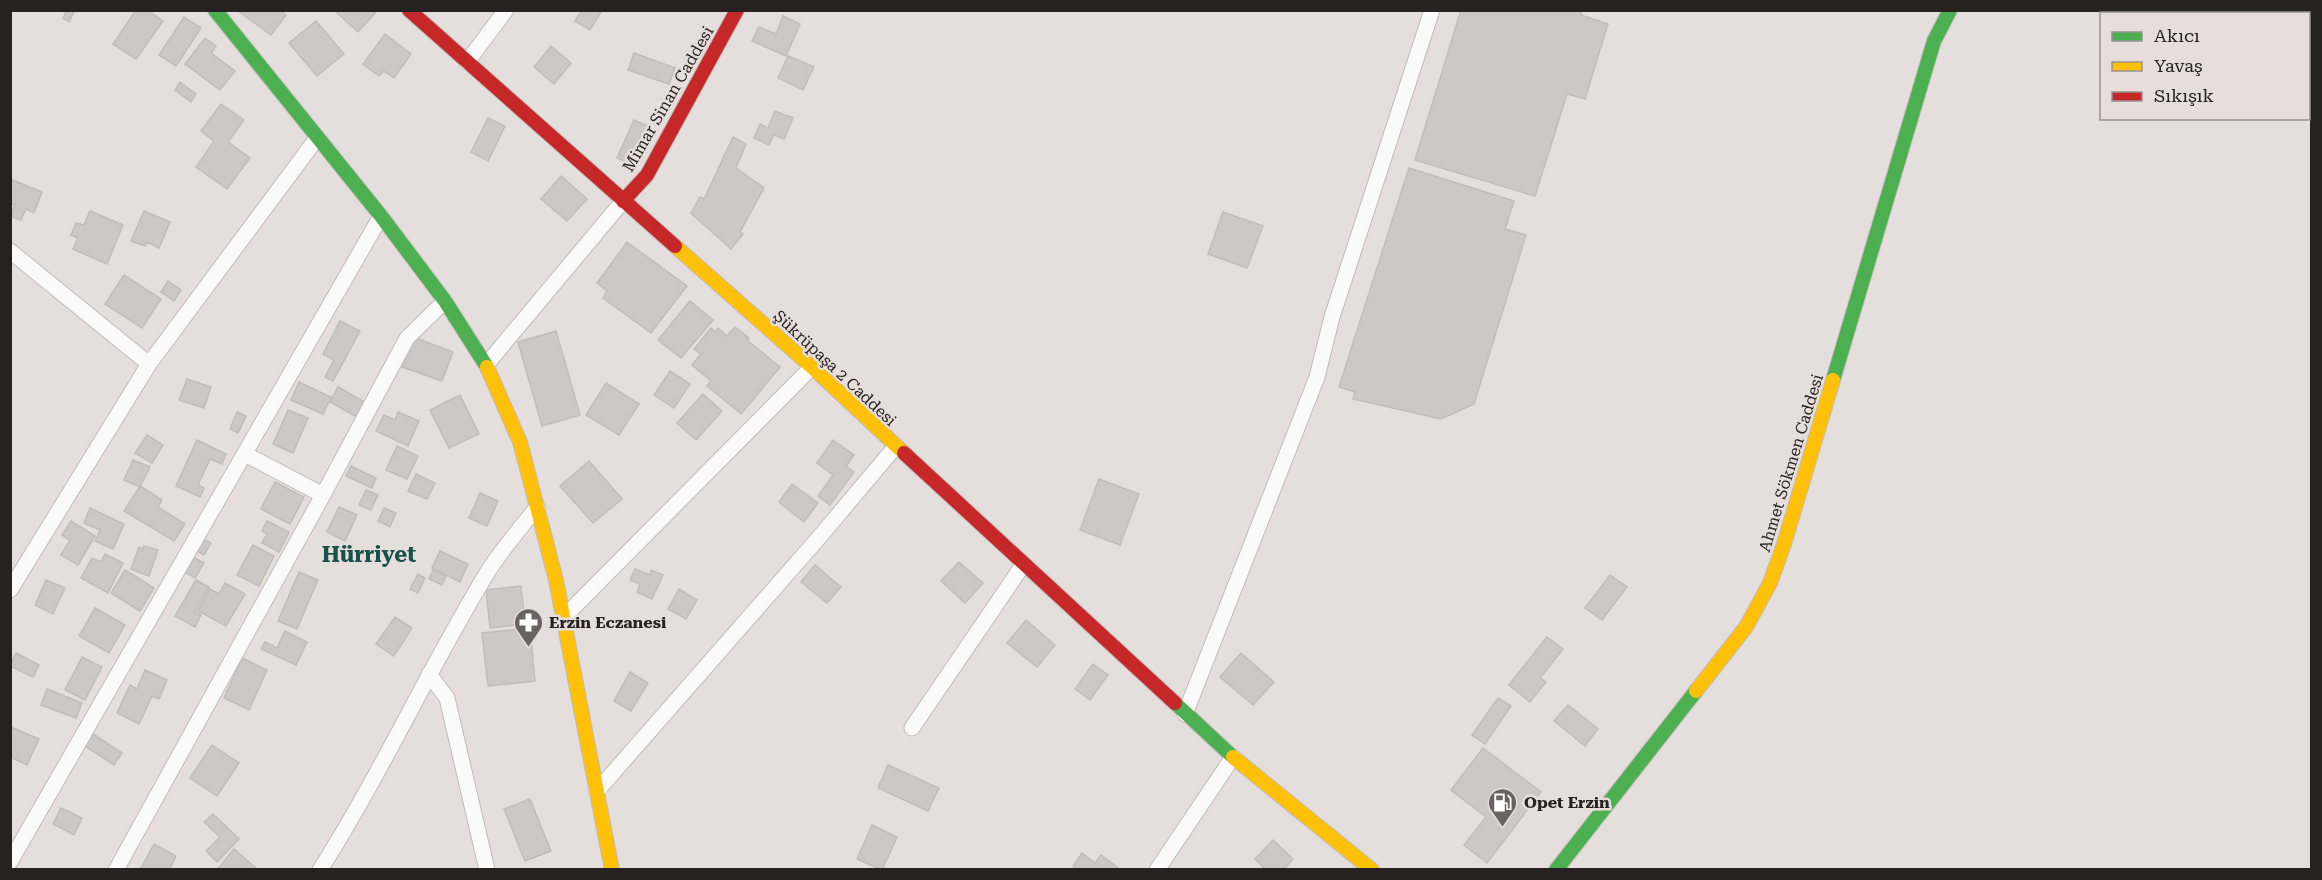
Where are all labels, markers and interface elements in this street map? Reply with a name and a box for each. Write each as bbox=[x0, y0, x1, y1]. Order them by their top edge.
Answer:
legend bbox=[2100, 12, 2310, 120]
street label: Mimar Sinan Caddesi bbox=[619, 23, 717, 175]
text: Akıcı bbox=[2154, 25, 2200, 46]
text: Yavaş bbox=[2154, 55, 2203, 76]
text: Sıkışık bbox=[2154, 85, 2214, 106]
street label: Şükrüpaşa 2 Caddesi bbox=[770, 306, 900, 430]
street label: Ahmet Sökmen Caddesi bbox=[1755, 372, 1827, 554]
district label: Hürriyet bbox=[322, 542, 416, 567]
pharmacy icon: Erzin Eczanesi bbox=[512, 606, 544, 648]
place label: Erzin Eczanesi bbox=[549, 613, 667, 632]
fuel station icon: Opet Erzin bbox=[1487, 786, 1519, 828]
place label: Opet Erzin bbox=[1524, 793, 1610, 812]

